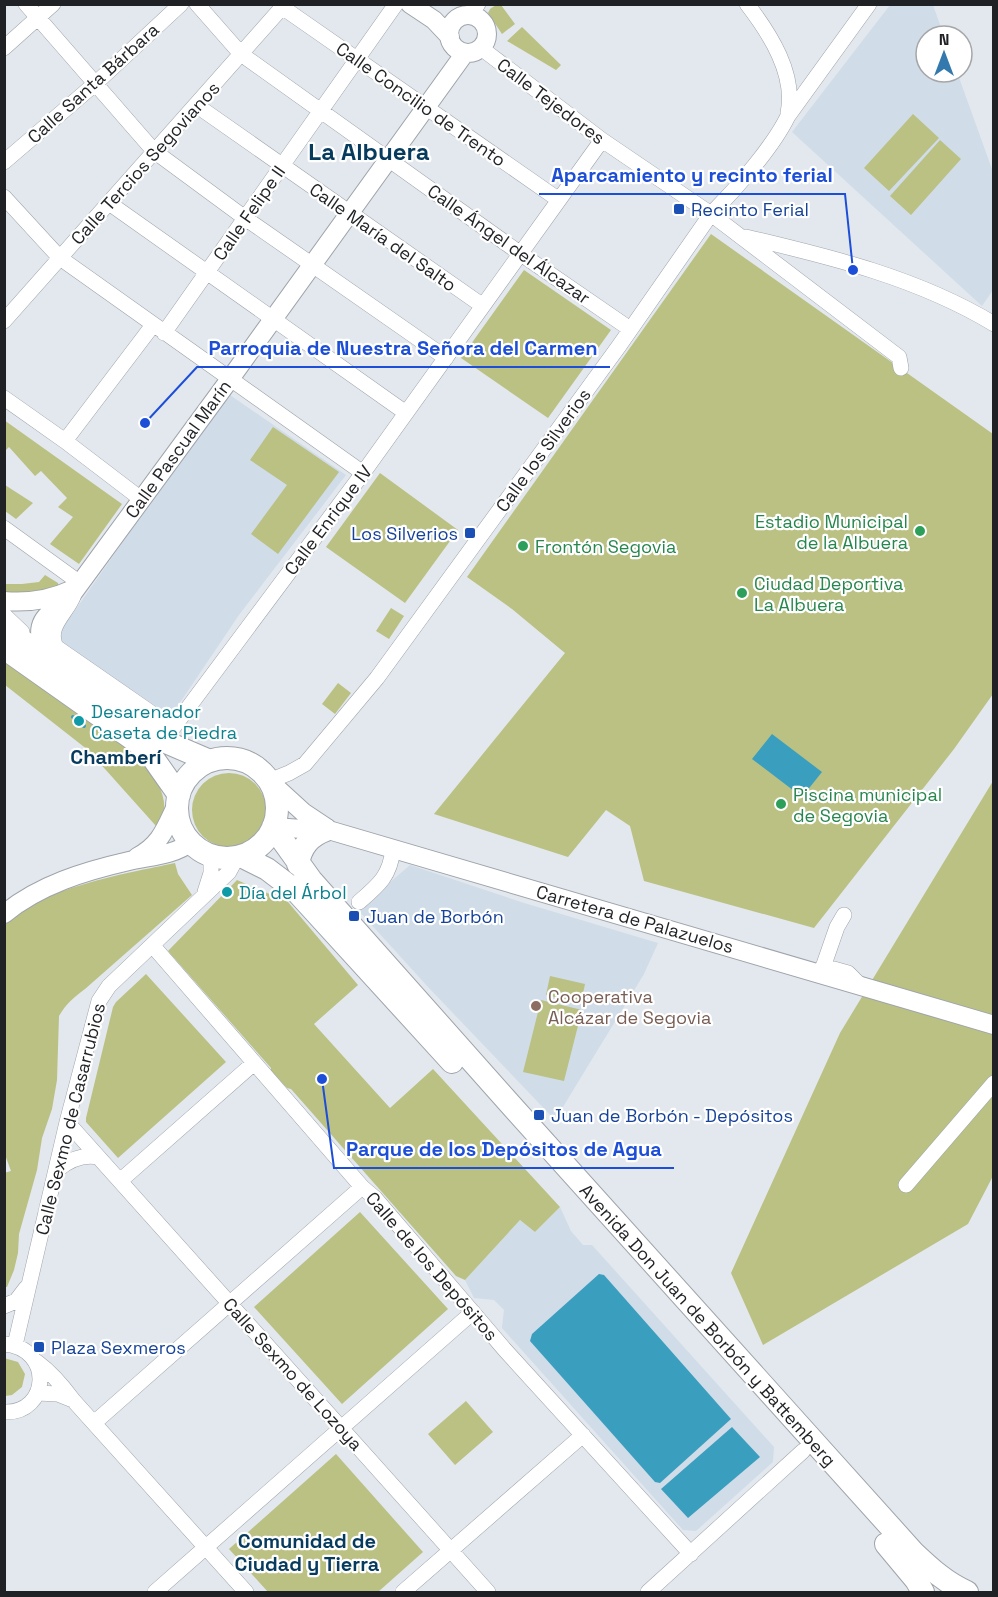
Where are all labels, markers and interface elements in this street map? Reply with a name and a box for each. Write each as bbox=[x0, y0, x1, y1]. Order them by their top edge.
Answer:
street label: Calle Santa Bárbara bbox=[22, 18, 164, 148]
north arrow bbox=[914, 24, 974, 84]
text: N bbox=[939, 29, 949, 50]
street label: Calle Concilio de Trento bbox=[332, 37, 510, 171]
street label: Calle Tejedores bbox=[492, 53, 610, 149]
street label: Calle Tercios Segovianos bbox=[66, 77, 224, 249]
district label: La Albuera bbox=[308, 136, 430, 167]
callout: Aparcamiento y recinto ferial bbox=[539, 156, 845, 194]
street label: Calle Felipe II bbox=[208, 161, 290, 265]
text: Aparcamiento y recinto ferial bbox=[551, 162, 833, 188]
street label: Calle María del Salto bbox=[305, 178, 461, 296]
street label: Calle Ángel del Álcazar bbox=[423, 179, 595, 309]
place label: Recinto Ferial bbox=[691, 198, 809, 221]
marker: Recinto Ferial bbox=[672, 202, 686, 216]
callout: Parroquia de Nuestra Señora del Carmen bbox=[197, 329, 610, 367]
text: Parroquia de Nuestra Señora del Carmen bbox=[208, 335, 598, 361]
street label: Calle Pascual Marín bbox=[120, 375, 236, 523]
street label: Calle los Silverios bbox=[490, 384, 596, 516]
street label: Calle Enrique IV bbox=[279, 460, 377, 580]
place label: Estadio Municipal de la Albuera bbox=[755, 510, 908, 554]
place label: Los Silverios bbox=[351, 522, 458, 545]
marker: Estadio Municipal de la Albuera bbox=[913, 524, 927, 538]
marker: Los Silverios bbox=[463, 526, 477, 540]
place label: Frontón Segovia bbox=[535, 535, 676, 558]
marker: Frontón Segovia bbox=[516, 539, 530, 553]
place label: Ciudad Deportiva La Albuera bbox=[754, 572, 903, 616]
marker: Ciudad Deportiva La Albuera bbox=[735, 586, 749, 600]
place label: Desarenador Caseta de Piedra bbox=[91, 700, 237, 744]
marker: Desarenador Caseta de Piedra bbox=[72, 714, 86, 728]
district label: Chamberí bbox=[70, 744, 162, 770]
place label: Piscina municipal de Segovia bbox=[793, 783, 942, 827]
marker: Piscina municipal de Segovia bbox=[774, 797, 788, 811]
street label: Carretera de Palazuelos bbox=[534, 880, 736, 958]
place label: Día del Árbol bbox=[239, 881, 347, 904]
marker: Día del Árbol bbox=[220, 885, 234, 899]
place label: Juan de Borbón bbox=[366, 905, 504, 928]
marker: Juan de Borbón bbox=[347, 909, 361, 923]
place label: Cooperativa Alcázar de Segovia bbox=[548, 985, 711, 1029]
marker: Cooperativa Alcázar de Segovia bbox=[529, 999, 543, 1013]
street label: Calle Sexmo de Casarrubios bbox=[30, 1000, 110, 1238]
place label: Juan de Borbón - Depósitos bbox=[551, 1104, 793, 1127]
marker: Juan de Borbón - Depósitos bbox=[532, 1108, 546, 1122]
callout: Parque de los Depósitos de Agua bbox=[334, 1130, 674, 1168]
text: Parque de los Depósitos de Agua bbox=[346, 1136, 662, 1162]
street label: Avenida Don Juan de Borbón y Battemberg bbox=[575, 1179, 841, 1471]
street label: Calle de los Depósitos bbox=[361, 1187, 503, 1345]
street label: Calle Sexmo de Lozoya bbox=[218, 1293, 368, 1455]
place label: Plaza Sexmeros bbox=[51, 1336, 186, 1359]
marker: Plaza Sexmeros bbox=[32, 1340, 46, 1354]
district label: Comunidad de Ciudad y Tierra bbox=[235, 1528, 380, 1577]

